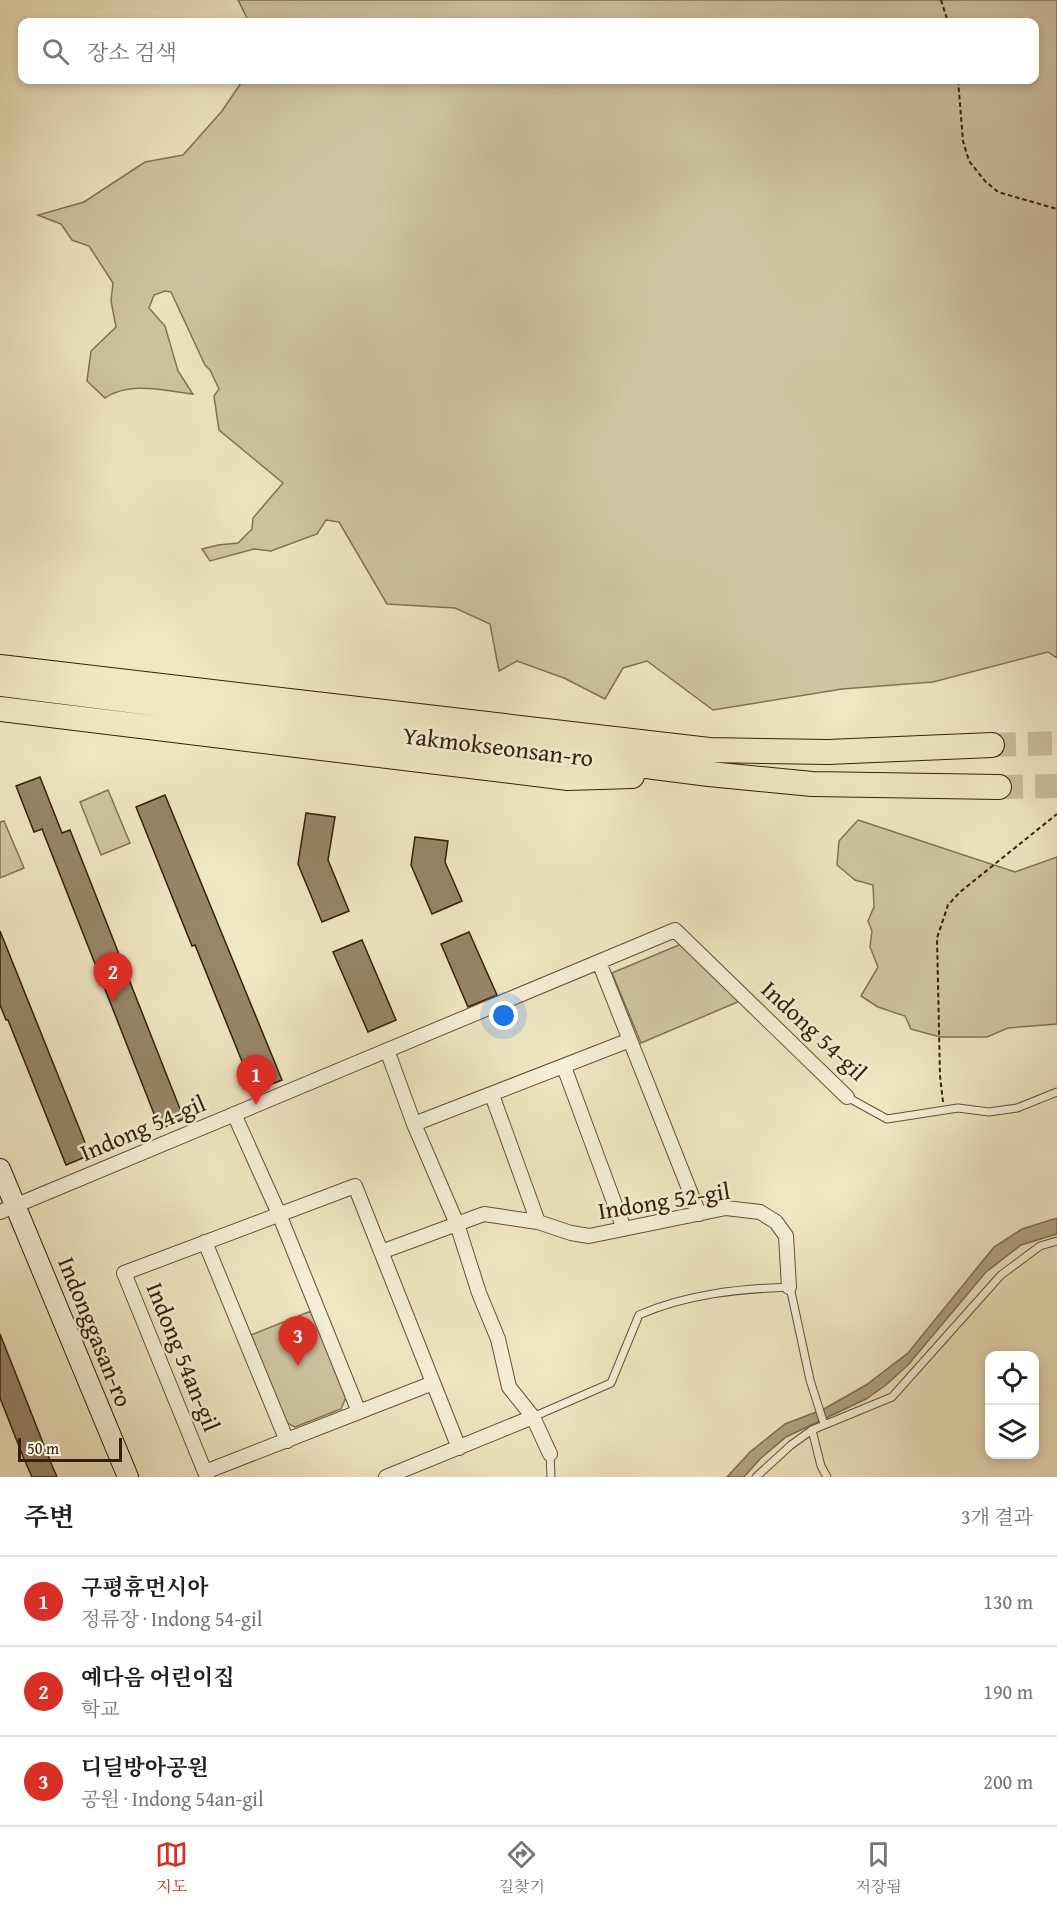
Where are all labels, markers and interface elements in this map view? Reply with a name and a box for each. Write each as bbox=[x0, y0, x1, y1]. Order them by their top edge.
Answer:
search box bbox=[18, 18, 1039, 84]
icon: search bbox=[39, 35, 72, 68]
text: 장소 검색 bbox=[87, 36, 177, 68]
street label: Yakmokseonsan-ro bbox=[401, 717, 595, 776]
pin: 2 bbox=[94, 952, 132, 1002]
street label: Indong 54-gil bbox=[754, 972, 875, 1089]
your location bbox=[489, 1001, 518, 1030]
pin: 1 bbox=[236, 1056, 276, 1105]
street label: Indong 54-gil bbox=[75, 1085, 211, 1170]
street label: Indong 52-gil bbox=[595, 1173, 733, 1228]
street label: Indonggasan-ro bbox=[49, 1252, 141, 1412]
street label: Indong 54an-gil bbox=[138, 1277, 229, 1437]
pin: 3 bbox=[278, 1316, 318, 1366]
map controls bbox=[985, 1351, 1039, 1459]
button: locate bbox=[985, 1351, 1039, 1405]
button: layers bbox=[985, 1405, 1039, 1459]
scale bar bbox=[18, 1435, 122, 1462]
text: 50 m bbox=[27, 1436, 59, 1460]
text: 주변 bbox=[24, 1497, 74, 1536]
text: 3개 결과 bbox=[961, 1502, 1033, 1531]
text: 구평휴먼시아 bbox=[81, 1571, 209, 1603]
text: 1 bbox=[38, 1587, 49, 1616]
text: 130 m bbox=[983, 1587, 1033, 1616]
text: 정류장 · Indong 54-gil bbox=[81, 1604, 262, 1633]
text: 예다음 어린이집 bbox=[81, 1661, 235, 1693]
text: 2 bbox=[38, 1677, 49, 1706]
text: 190 m bbox=[983, 1677, 1033, 1706]
text: 학교 bbox=[81, 1694, 120, 1723]
text: 디딜방아공원 bbox=[81, 1751, 209, 1783]
text: 3 bbox=[38, 1767, 49, 1796]
text: 200 m bbox=[983, 1767, 1033, 1796]
text: 공원 · Indong 54an-gil bbox=[81, 1784, 264, 1813]
tab: 지도 bbox=[155, 1838, 188, 1898]
tab: 길찾기 bbox=[499, 1838, 545, 1898]
tab: 저장됨 bbox=[855, 1838, 902, 1898]

